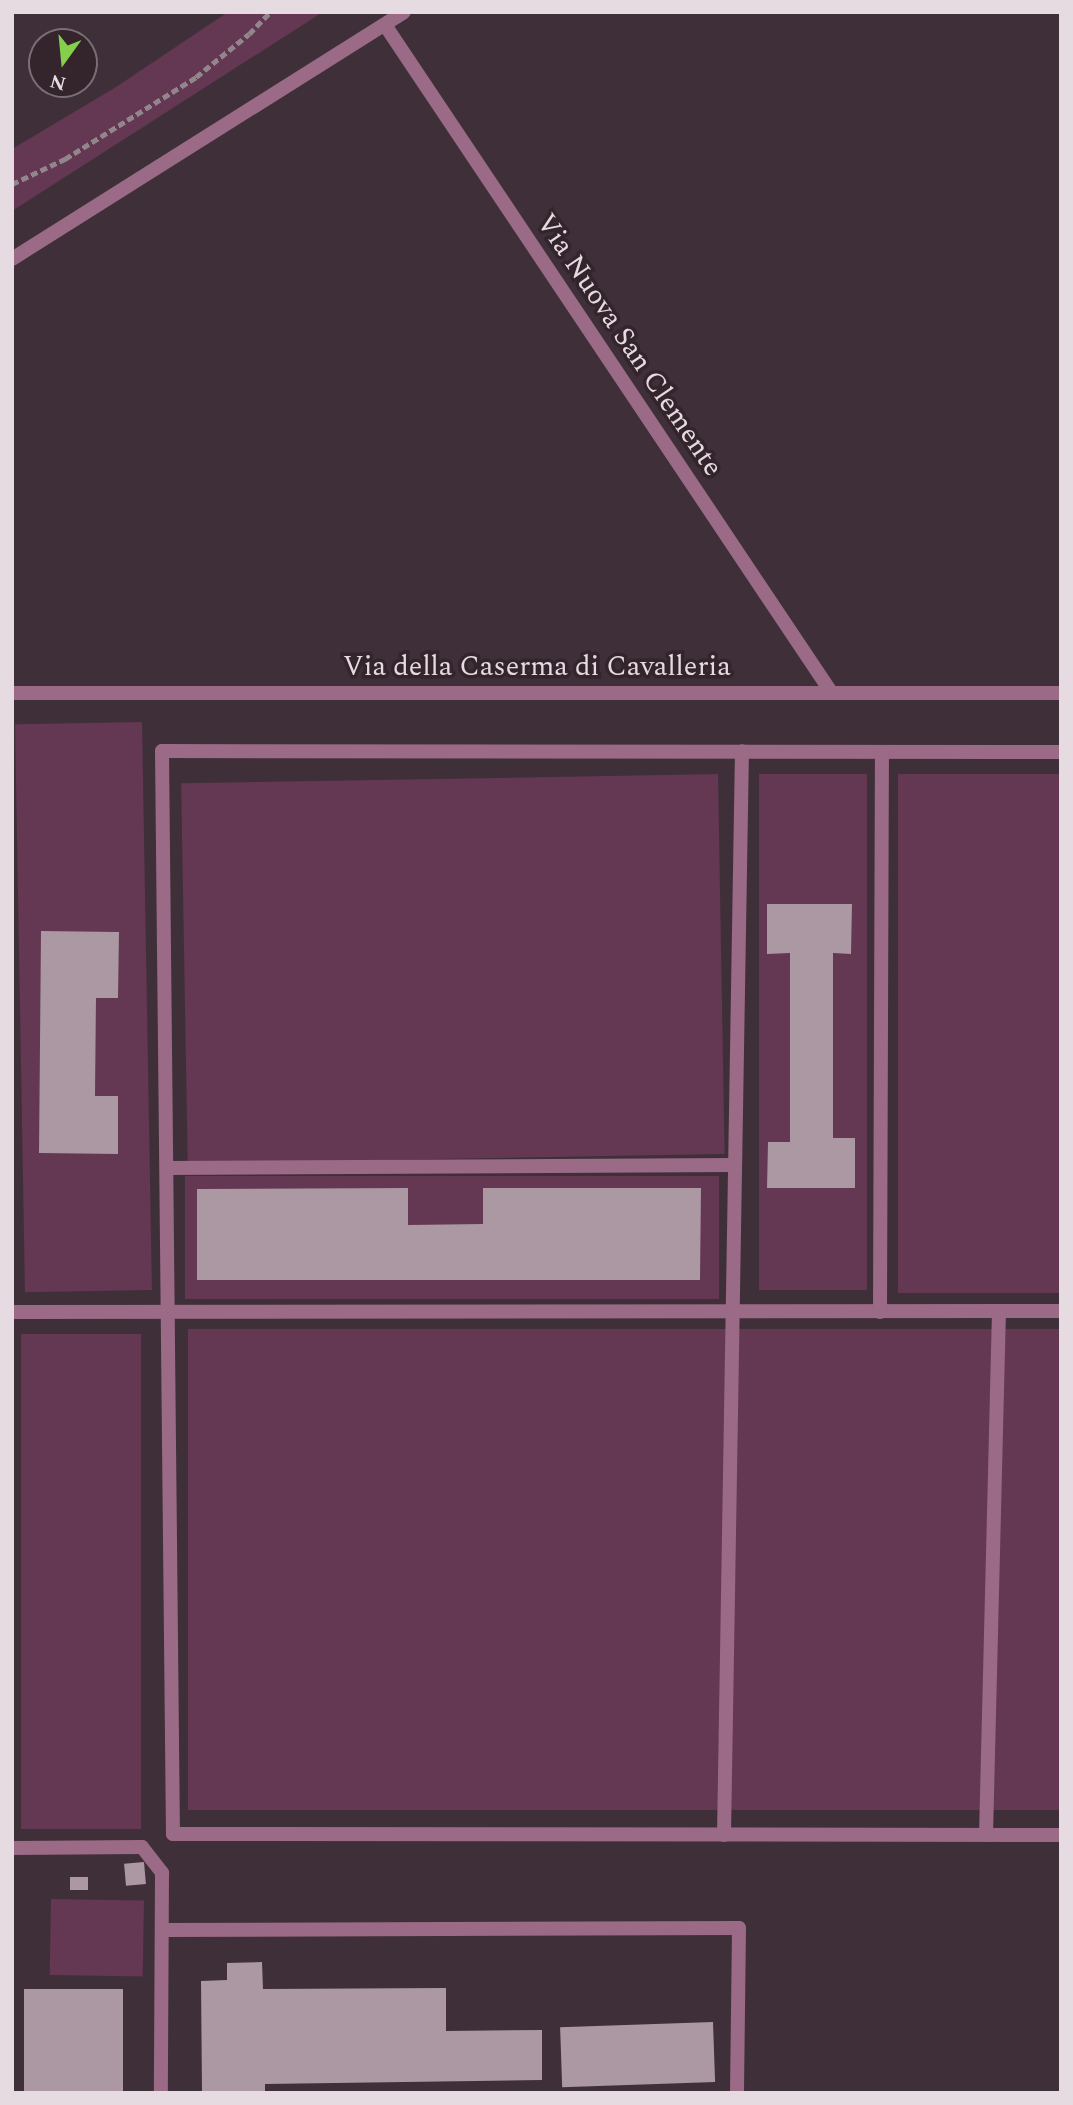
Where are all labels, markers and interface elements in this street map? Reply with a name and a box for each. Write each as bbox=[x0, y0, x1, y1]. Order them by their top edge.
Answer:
north arrow bbox=[28, 28, 98, 98]
text: N bbox=[47, 66, 69, 98]
street label: Via Nuova San Clemente bbox=[529, 207, 729, 483]
street label: Via della Caserma di Cavalleria bbox=[343, 650, 731, 684]

